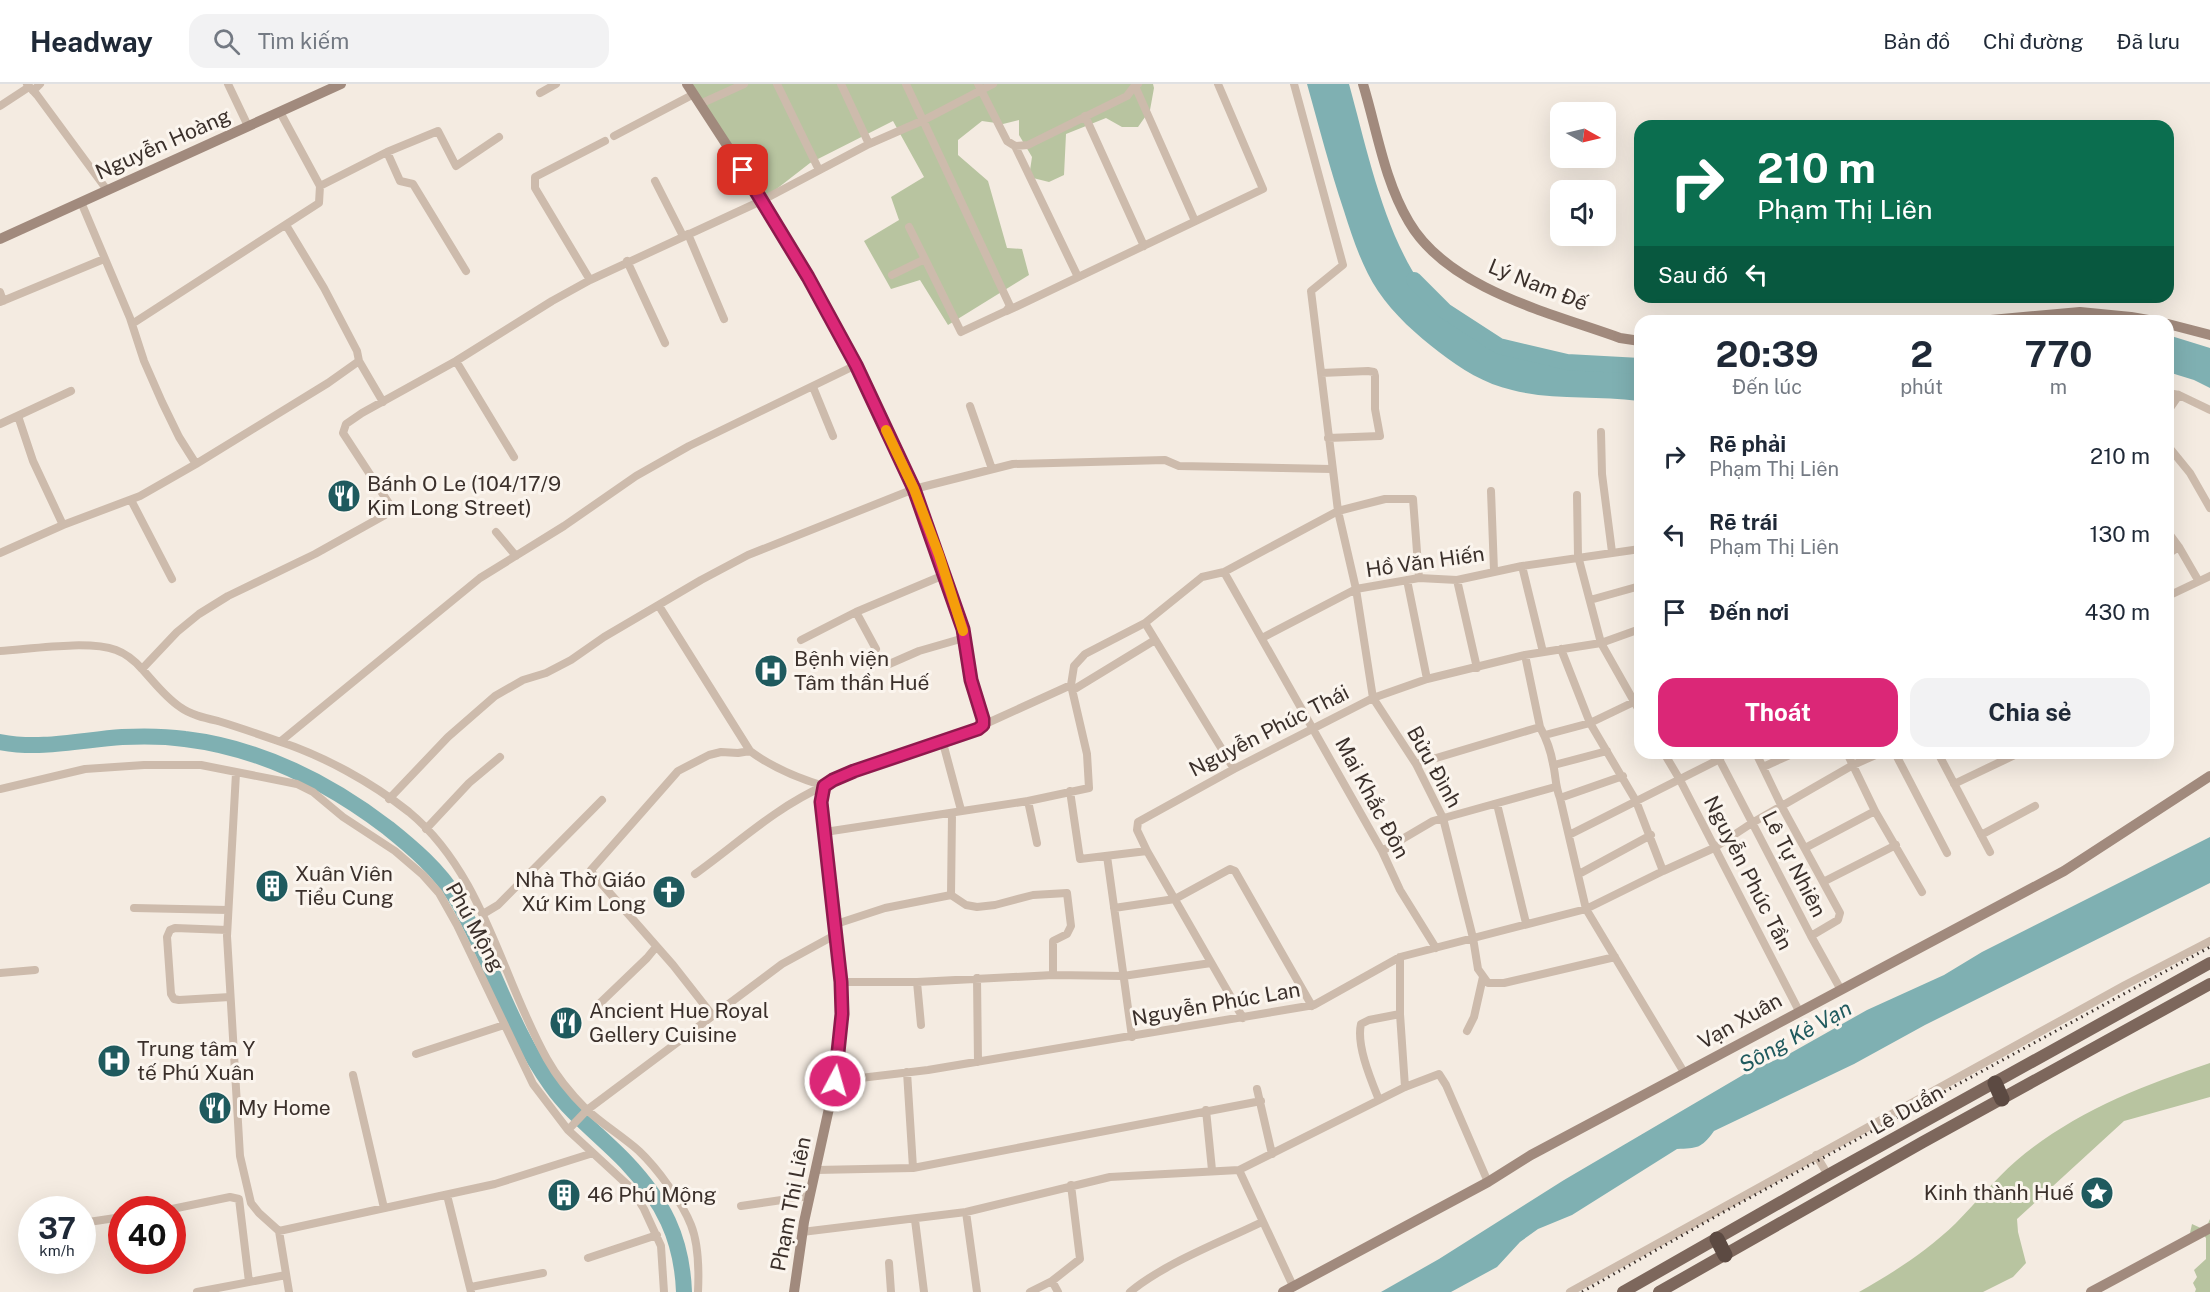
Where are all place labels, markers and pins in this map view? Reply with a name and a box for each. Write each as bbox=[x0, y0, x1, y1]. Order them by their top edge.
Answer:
pin bbox=[717, 144, 768, 195]
place label: Bánh O Le (104/17/9 Kim Long Street) bbox=[367, 471, 561, 520]
restaurant icon: Bánh O Le (104/17/9 Kim Long Street) bbox=[326, 478, 362, 514]
place label: Bệnh viện Tâm thần Huế bbox=[794, 646, 929, 695]
hospital icon: Bệnh viện Tâm thần Huế bbox=[753, 653, 789, 689]
place label: Xuân Viên Tiểu Cung bbox=[295, 861, 394, 910]
place label: Nhà Thờ Giáo Xứ Kim Long bbox=[515, 867, 646, 916]
building icon: Xuân Viên Tiểu Cung bbox=[254, 868, 290, 904]
church icon: Nhà Thờ Giáo Xứ Kim Long bbox=[651, 874, 687, 910]
place label: Ancient Hue Royal Gellery Cuisine bbox=[589, 998, 769, 1047]
restaurant icon: Ancient Hue Royal Gellery Cuisine bbox=[548, 1005, 584, 1041]
place label: Trung tâm Y tế Phú Xuân bbox=[137, 1036, 256, 1085]
hospital icon: Trung tâm Y tế Phú Xuân bbox=[96, 1043, 132, 1079]
restaurant icon: My Home bbox=[197, 1090, 233, 1126]
place label: My Home bbox=[238, 1095, 331, 1120]
place icon: Kinh thành Huế bbox=[2079, 1175, 2115, 1211]
building icon: 46 Phú Mộng bbox=[546, 1177, 582, 1213]
place label: Kinh thành Huế bbox=[1924, 1180, 2074, 1205]
place label: 46 Phú Mộng bbox=[587, 1182, 717, 1207]

